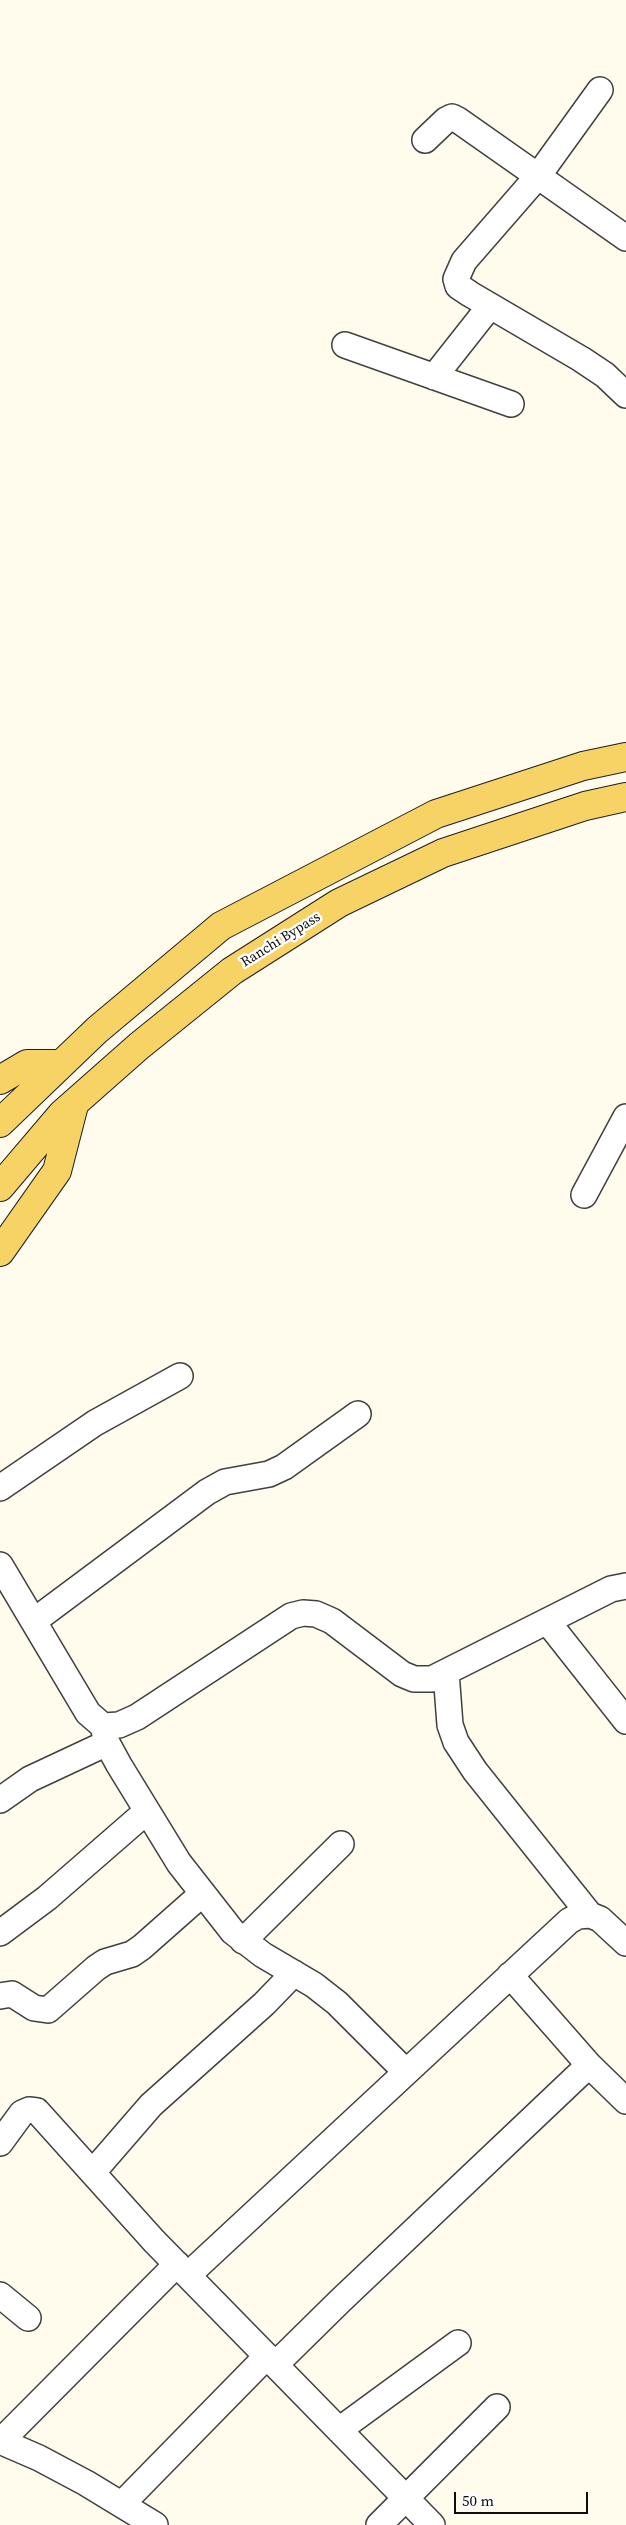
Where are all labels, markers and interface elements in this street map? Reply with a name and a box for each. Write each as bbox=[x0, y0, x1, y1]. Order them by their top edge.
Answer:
street label: Ranchi Bypass bbox=[238, 909, 324, 971]
scale bar bbox=[456, 2482, 590, 2514]
text: 50 m bbox=[462, 2490, 494, 2511]

